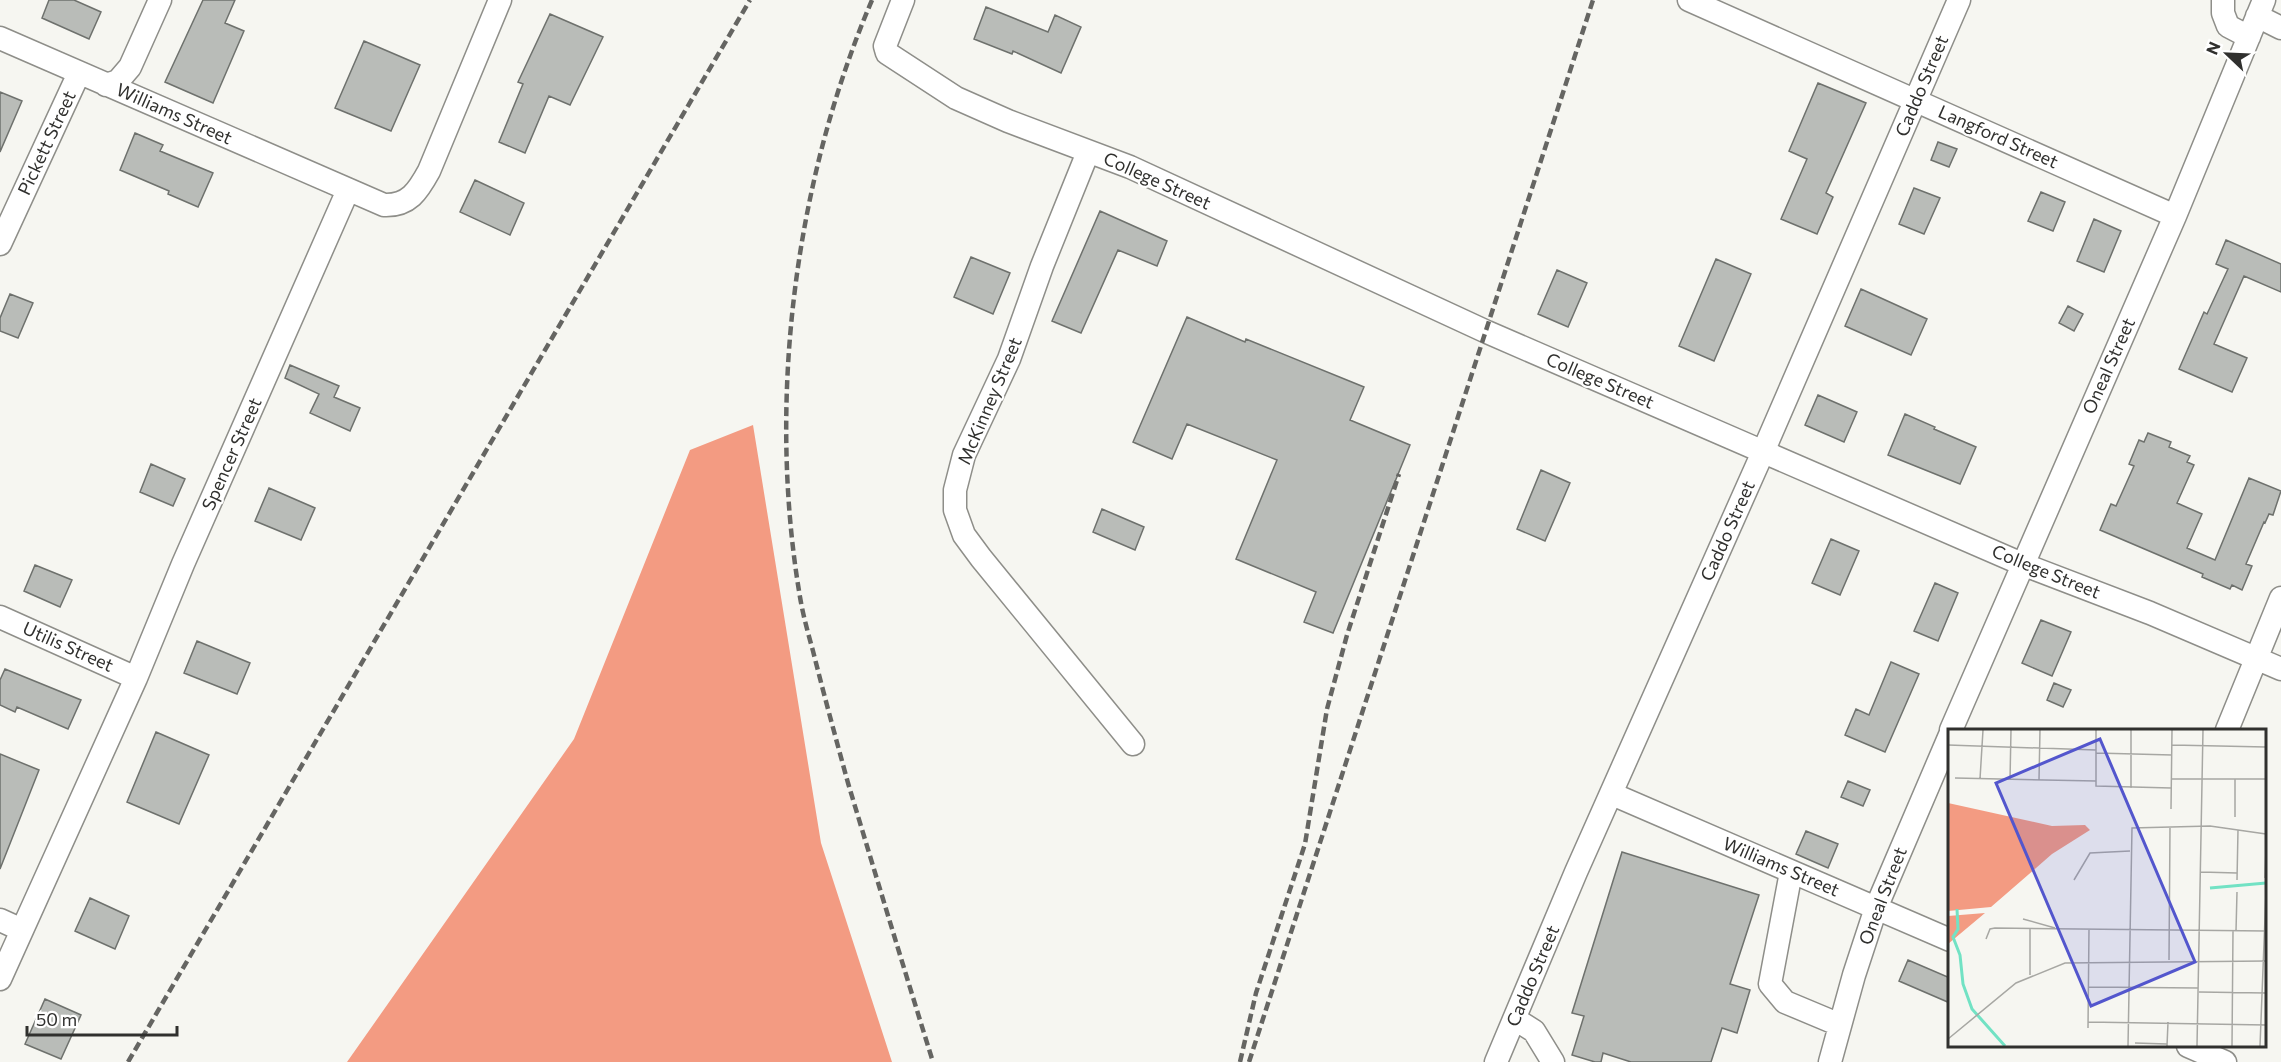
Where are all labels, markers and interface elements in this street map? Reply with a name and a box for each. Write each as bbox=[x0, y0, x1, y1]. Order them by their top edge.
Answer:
north arrow bbox=[2197, 24, 2257, 84]
street label: Caddo Street bbox=[1890, 32, 1952, 139]
text: N bbox=[2202, 39, 2224, 57]
street label: Williams Street bbox=[113, 78, 236, 148]
street label: Pickett Street bbox=[12, 87, 80, 198]
street label: Langford Street bbox=[1935, 100, 2062, 172]
street label: College Street bbox=[1100, 147, 1214, 214]
street label: Oneal Street bbox=[2077, 314, 2139, 417]
street label: McKinney Street bbox=[952, 334, 1026, 468]
street label: College Street bbox=[1543, 347, 1658, 413]
street label: Spencer Street bbox=[196, 394, 266, 513]
street label: Caddo Street bbox=[1695, 477, 1759, 584]
street label: College Street bbox=[1989, 539, 2104, 603]
street label: Utilis Street bbox=[20, 616, 117, 676]
inset map bbox=[1948, 729, 2266, 1047]
street label: Williams Street bbox=[1720, 832, 1843, 901]
street label: Oneal Street bbox=[1853, 844, 1911, 948]
street label: Caddo Street bbox=[1501, 922, 1563, 1029]
scale bar bbox=[27, 999, 177, 1037]
text: 50 m bbox=[36, 1008, 77, 1030]

